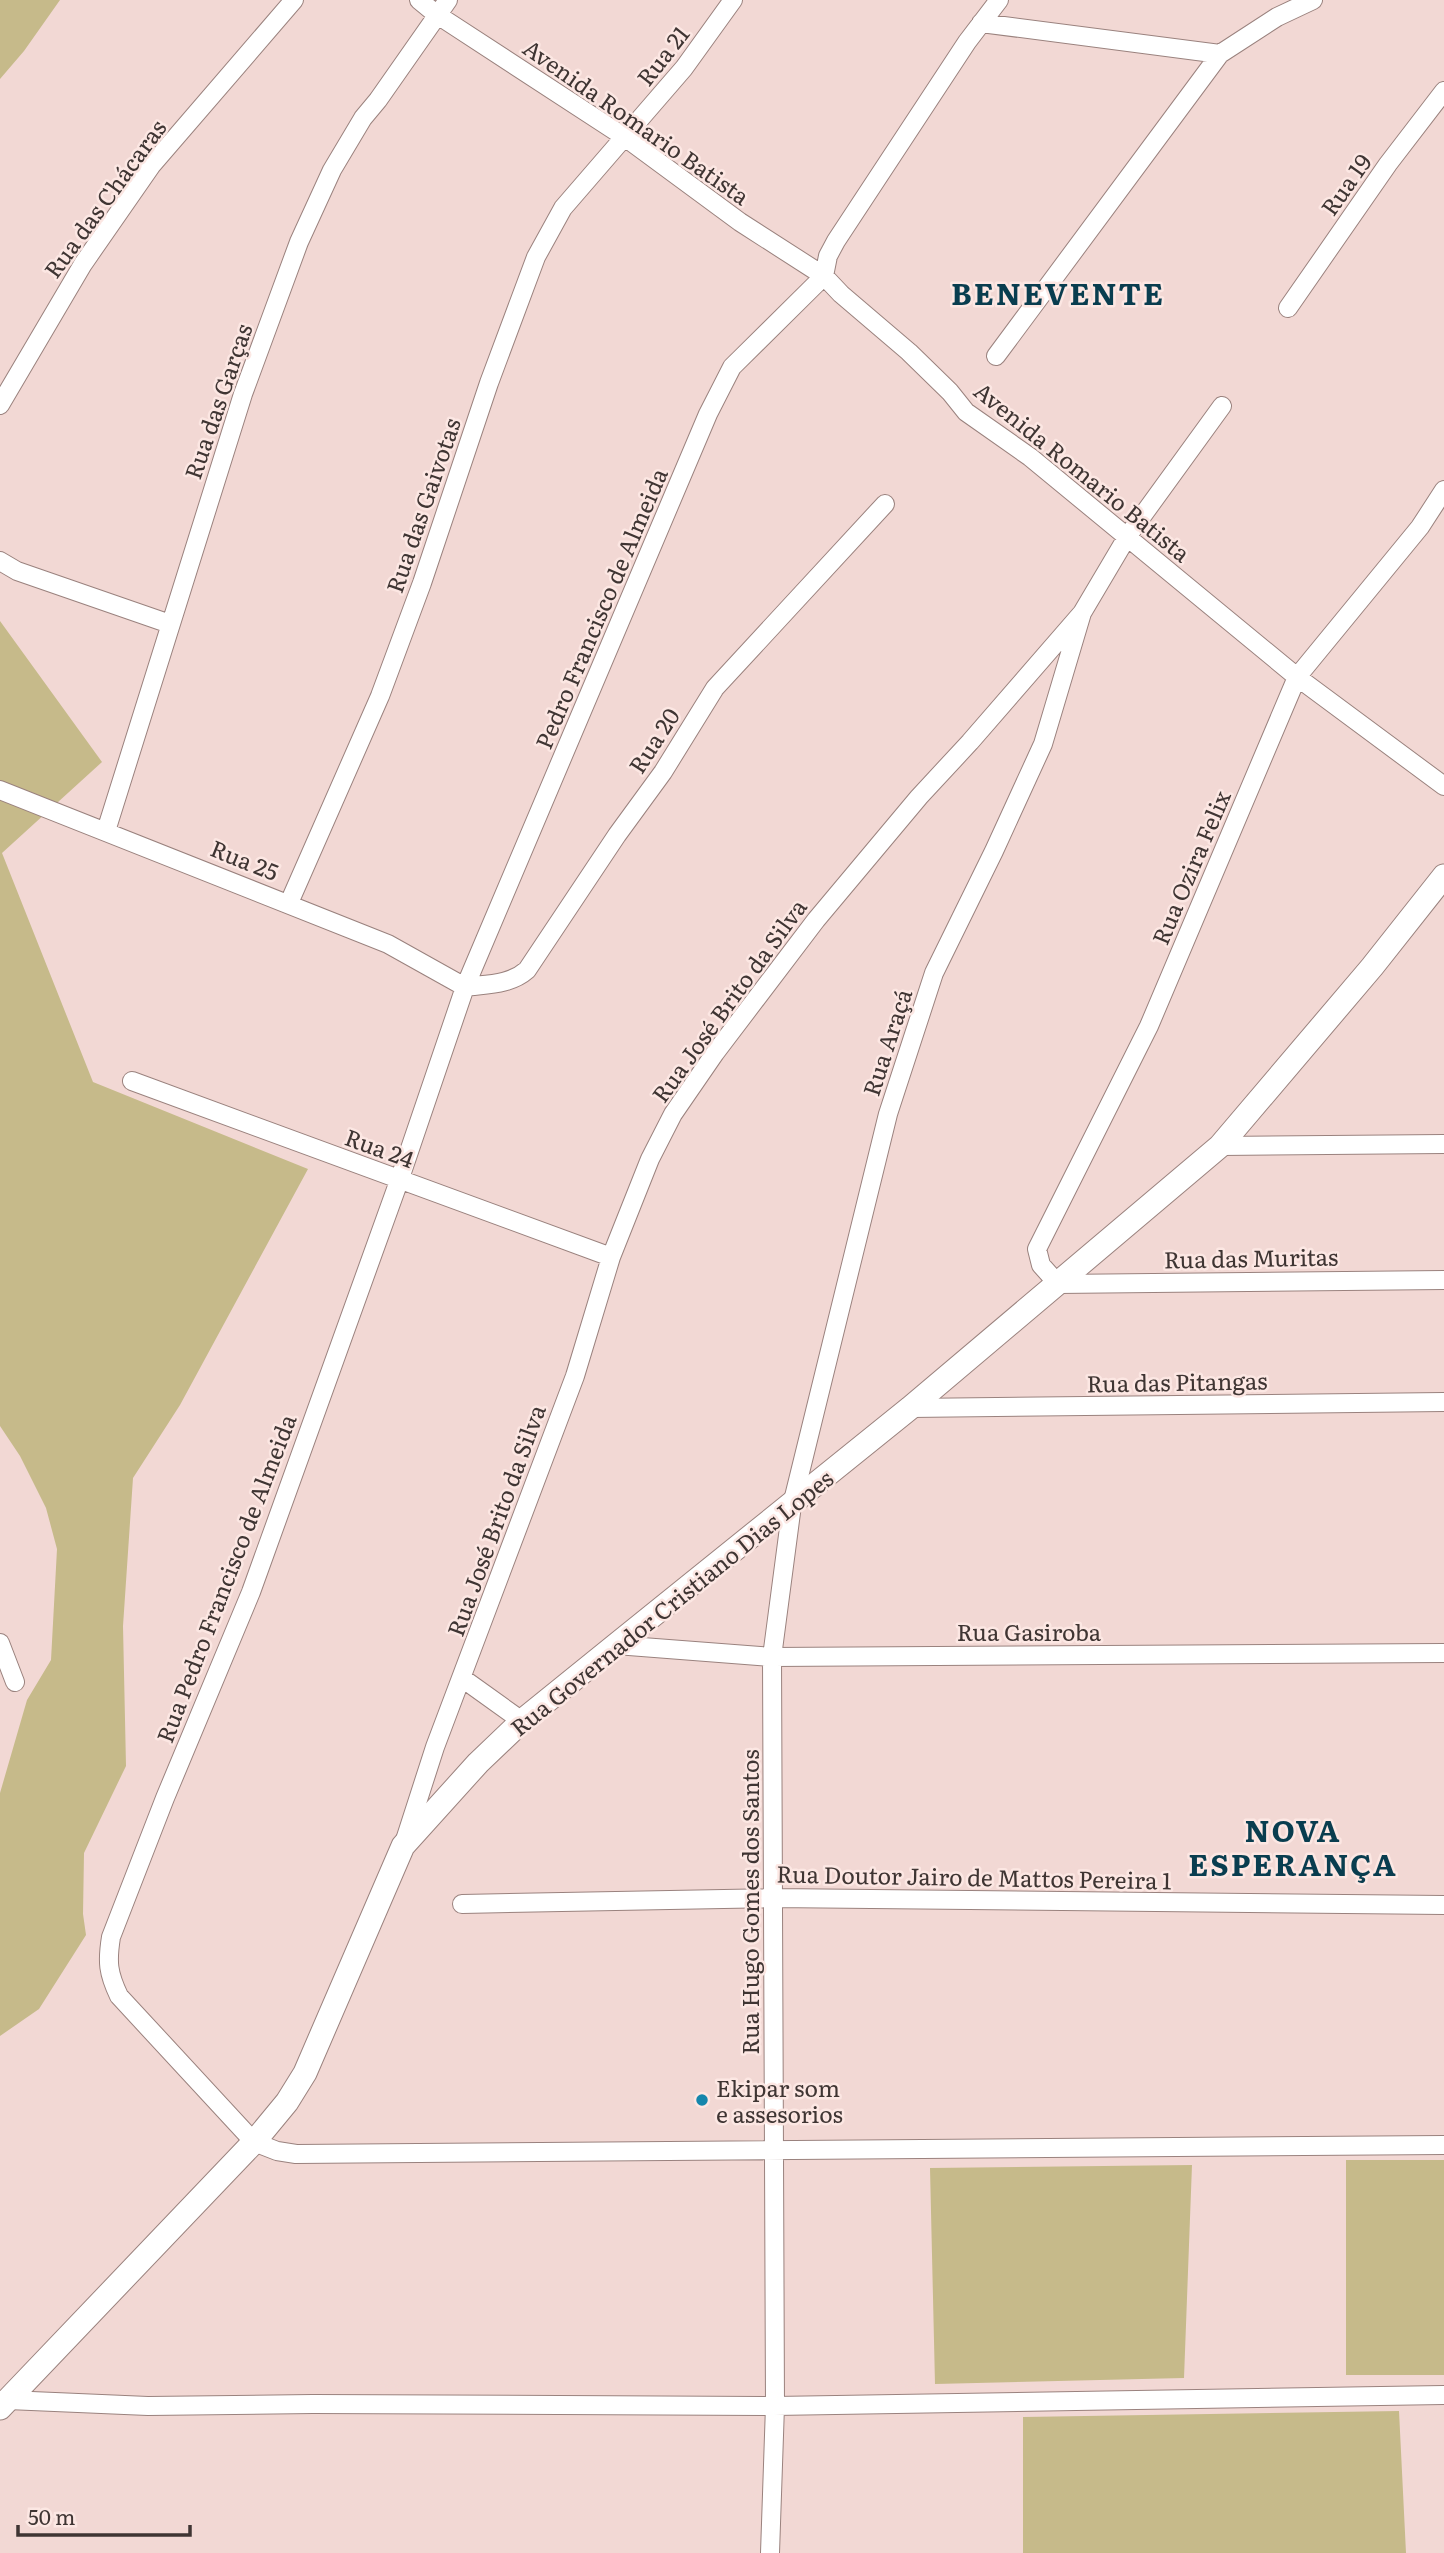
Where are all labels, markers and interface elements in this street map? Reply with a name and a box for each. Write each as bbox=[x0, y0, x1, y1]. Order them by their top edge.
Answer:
street label: Rua 21 bbox=[628, 18, 696, 92]
street label: Avenida Romario Batista bbox=[517, 30, 758, 213]
street label: Rua das Chácaras bbox=[35, 112, 173, 284]
street label: Rua 19 bbox=[1311, 146, 1379, 222]
district label: BENEVENTE bbox=[951, 270, 1165, 314]
street label: Rua das Garças bbox=[174, 319, 260, 483]
street label: Avenida Romario Batista bbox=[968, 373, 1199, 569]
street label: Rua das Gaivotas bbox=[376, 413, 468, 597]
street label: Pedro Francisco de Almeida bbox=[525, 462, 675, 754]
street label: Rua 20 bbox=[619, 700, 687, 780]
street label: Rua Ozira Felix bbox=[1142, 785, 1238, 949]
street label: Rua 25 bbox=[206, 830, 284, 888]
street label: Rua José Brito da Silva bbox=[642, 891, 814, 1109]
street label: Rua Araçá bbox=[853, 984, 919, 1100]
street label: Rua 24 bbox=[341, 1119, 420, 1175]
street label: Rua das Muritas bbox=[1163, 1238, 1339, 1276]
street label: Rua das Pitangas bbox=[1086, 1362, 1268, 1400]
street label: Rua José Brito da Silva bbox=[437, 1399, 553, 1641]
street label: Rua Pedro Francisco de Almeida bbox=[146, 1408, 304, 1747]
street label: Rua Governador Cristiano Dias Lopes bbox=[502, 1461, 840, 1743]
street label: Rua Gasiroba bbox=[957, 1614, 1102, 1648]
street label: Rua Hugo Gomes dos Santos bbox=[732, 1749, 766, 2055]
district label: NOVA ESPERANÇA bbox=[1188, 1807, 1398, 1885]
street label: Rua Doutor Jairo de Mattos Pereira 1 bbox=[776, 1856, 1172, 1896]
place label: Ekipar som e assesorios bbox=[716, 2070, 843, 2130]
marker: Ekipar som e assesorios bbox=[694, 2092, 710, 2108]
scale bar bbox=[18, 2494, 189, 2538]
text: 50 m bbox=[28, 2500, 75, 2531]

